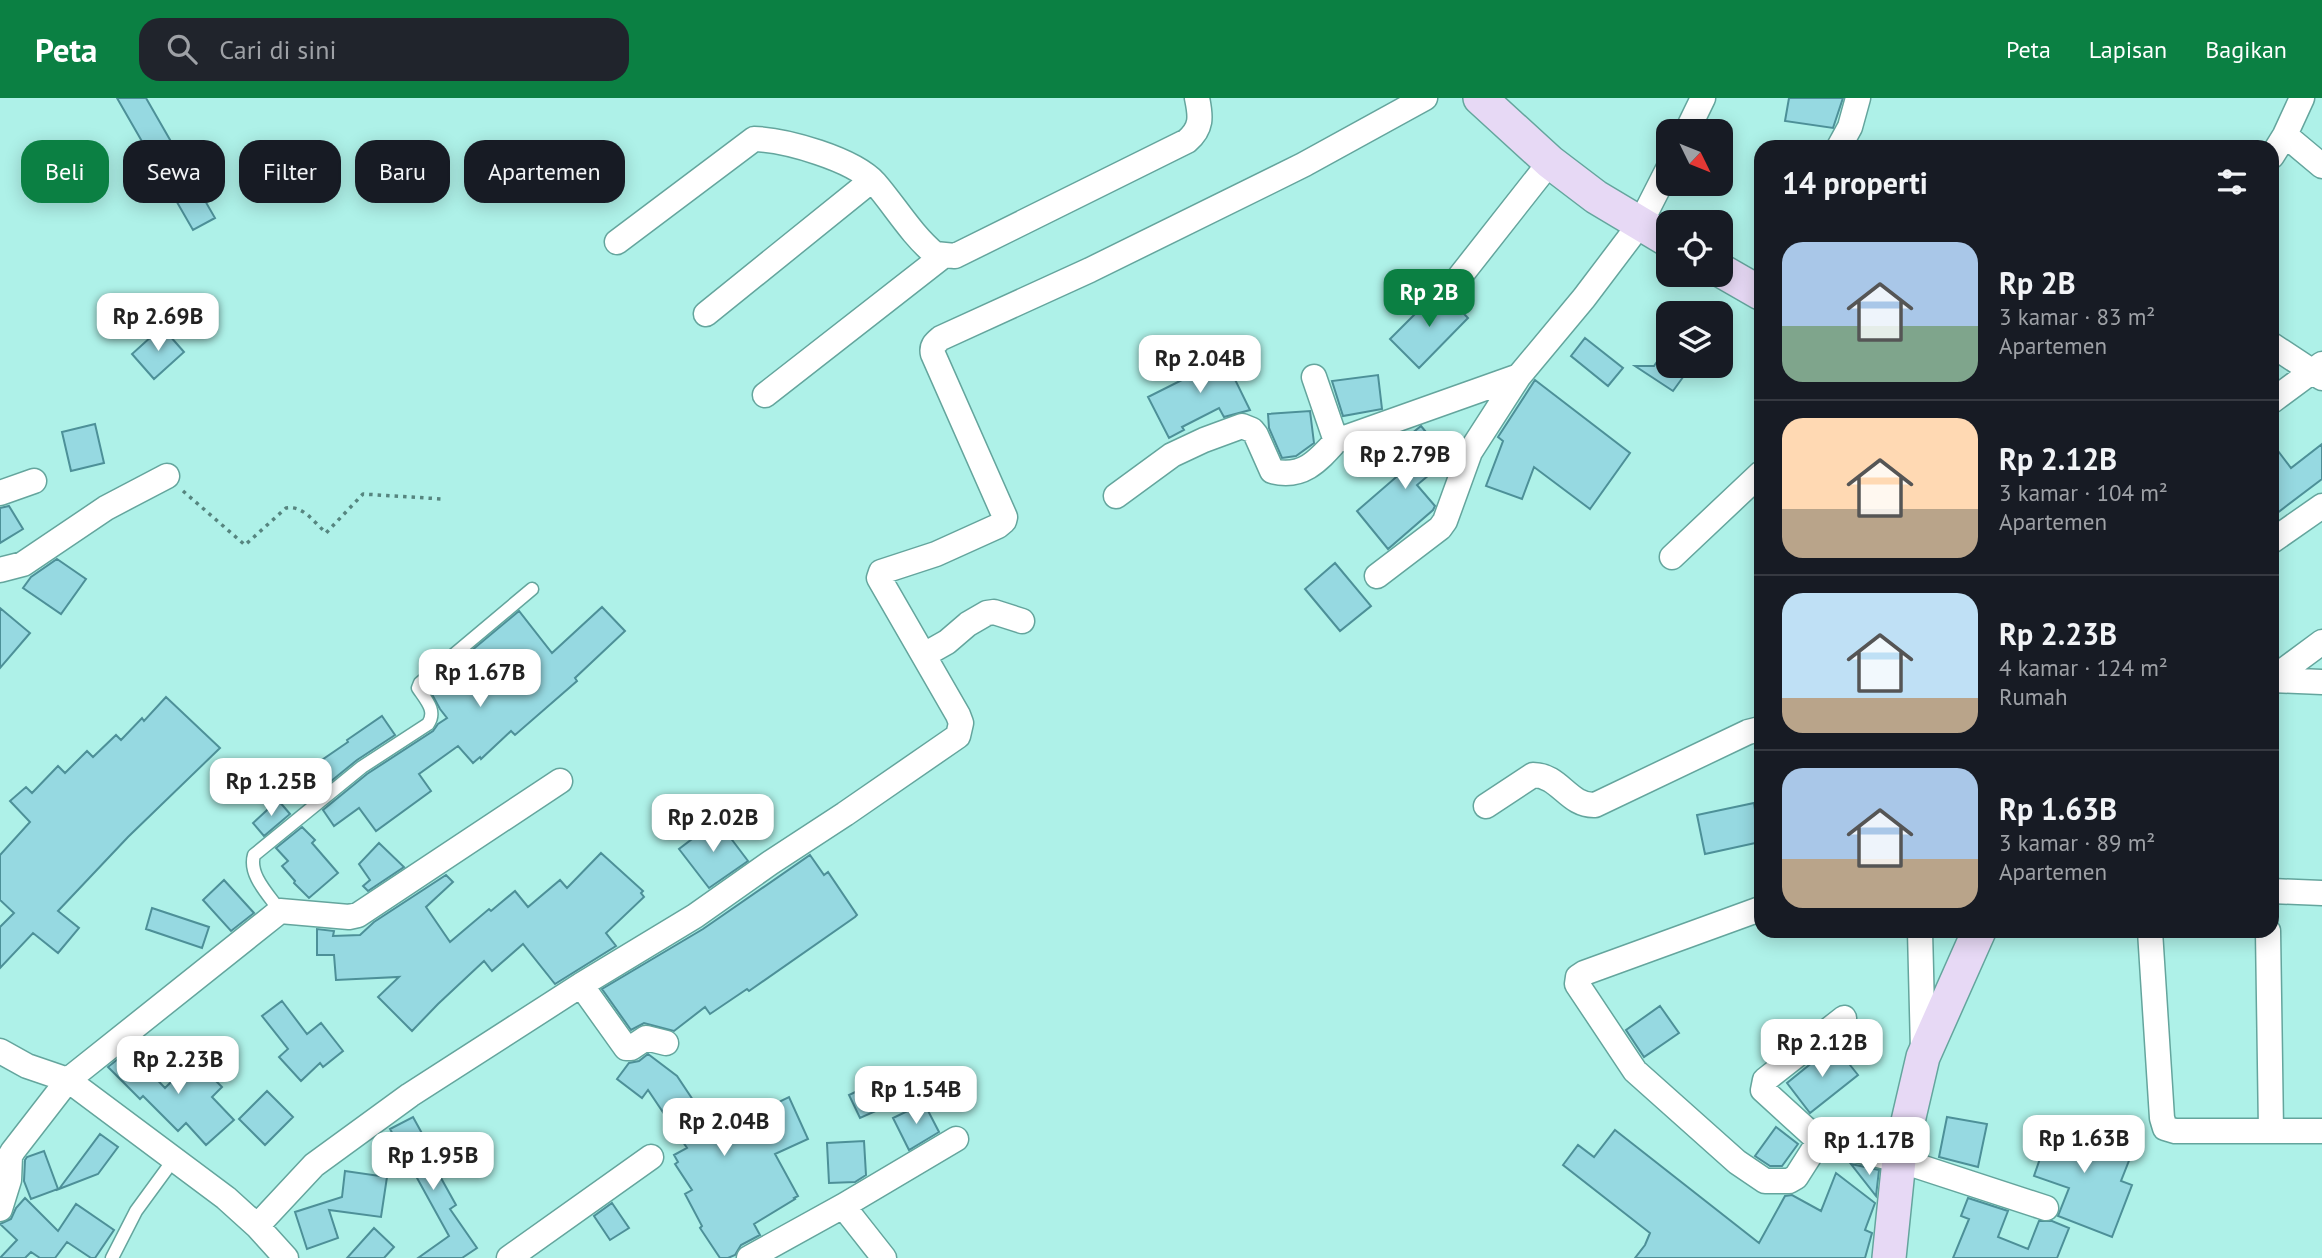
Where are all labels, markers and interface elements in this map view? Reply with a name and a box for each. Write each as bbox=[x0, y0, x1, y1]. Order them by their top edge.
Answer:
search box bbox=[139, 18, 629, 81]
text: Peta bbox=[35, 28, 97, 71]
icon: search bbox=[163, 30, 201, 68]
text: Cari di sini bbox=[219, 33, 336, 66]
text: Peta bbox=[2006, 34, 2051, 65]
text: Lapisan bbox=[2089, 34, 2167, 65]
text: Bagikan bbox=[2205, 34, 2287, 65]
north arrow bbox=[1656, 119, 1732, 196]
map controls bbox=[1656, 119, 1733, 378]
chip: Beli bbox=[21, 140, 109, 203]
chip: Sewa bbox=[123, 140, 225, 203]
chip: Filter bbox=[239, 140, 341, 203]
chip: Baru bbox=[355, 140, 450, 203]
chip: Apartemen bbox=[464, 140, 625, 203]
text: 14 properti bbox=[1782, 163, 1928, 202]
icon: filters bbox=[2213, 163, 2251, 201]
button: locate bbox=[1656, 210, 1733, 287]
text: Rp 2B bbox=[1999, 263, 2076, 302]
pin: Rp 2B bbox=[1380, 270, 1478, 329]
icon: home bbox=[1838, 270, 1922, 354]
text: Rp 2B bbox=[1400, 277, 1458, 306]
pin: Rp 2.69B bbox=[86, 294, 230, 353]
text: Rp 2.69B bbox=[113, 301, 203, 330]
button: layers bbox=[1656, 301, 1733, 378]
text: 3 kamar · 83 m² bbox=[1999, 302, 2155, 331]
text: Apartemen bbox=[1999, 331, 2107, 360]
pin: Rp 2.04B bbox=[1128, 336, 1272, 395]
text: Rp 2.04B bbox=[1155, 343, 1245, 372]
pin: Rp 2.79B bbox=[1333, 432, 1477, 491]
text: Rp 2.79B bbox=[1360, 439, 1450, 468]
text: Rp 2.12B bbox=[1999, 439, 2117, 478]
icon: home bbox=[1838, 446, 1922, 530]
text: 3 kamar · 104 m² bbox=[1999, 478, 2168, 507]
text: Apartemen bbox=[1999, 507, 2107, 536]
text: Rp 2.23B bbox=[1999, 614, 2117, 653]
icon: home bbox=[1838, 621, 1922, 705]
pin: Rp 1.67B bbox=[408, 650, 552, 709]
text: 4 kamar · 124 m² bbox=[1999, 653, 2168, 682]
text: Rp 1.67B bbox=[435, 657, 525, 686]
text: Rumah bbox=[1999, 682, 2068, 711]
pin: Rp 1.25B bbox=[199, 758, 343, 818]
text: Rp 1.25B bbox=[226, 766, 316, 795]
text: Rp 1.63B bbox=[1999, 789, 2117, 828]
pin: Rp 2.02B bbox=[641, 794, 785, 854]
icon: home bbox=[1838, 796, 1922, 880]
text: Rp 2.02B bbox=[668, 802, 758, 831]
text: 3 kamar · 89 m² bbox=[1999, 828, 2155, 857]
text: Apartemen bbox=[1999, 857, 2107, 886]
pin: Rp 2.12B bbox=[1750, 1020, 1894, 1079]
text: Rp 2.12B bbox=[1777, 1027, 1867, 1056]
pin: Rp 2.23B bbox=[106, 1037, 250, 1096]
text: Rp 2.23B bbox=[133, 1044, 223, 1073]
pin: Rp 1.54B bbox=[844, 1066, 988, 1126]
text: Rp 1.54B bbox=[871, 1074, 961, 1103]
pin: Rp 2.04B bbox=[652, 1098, 796, 1158]
text: Rp 2.04B bbox=[679, 1106, 769, 1135]
pin: Rp 1.63B bbox=[2012, 1116, 2156, 1175]
pin: Rp 1.17B bbox=[1797, 1118, 1941, 1177]
text: Rp 1.63B bbox=[2039, 1123, 2129, 1152]
text: Rp 1.17B bbox=[1824, 1125, 1914, 1154]
pin: Rp 1.95B bbox=[361, 1132, 505, 1192]
text: Rp 1.95B bbox=[388, 1140, 478, 1169]

